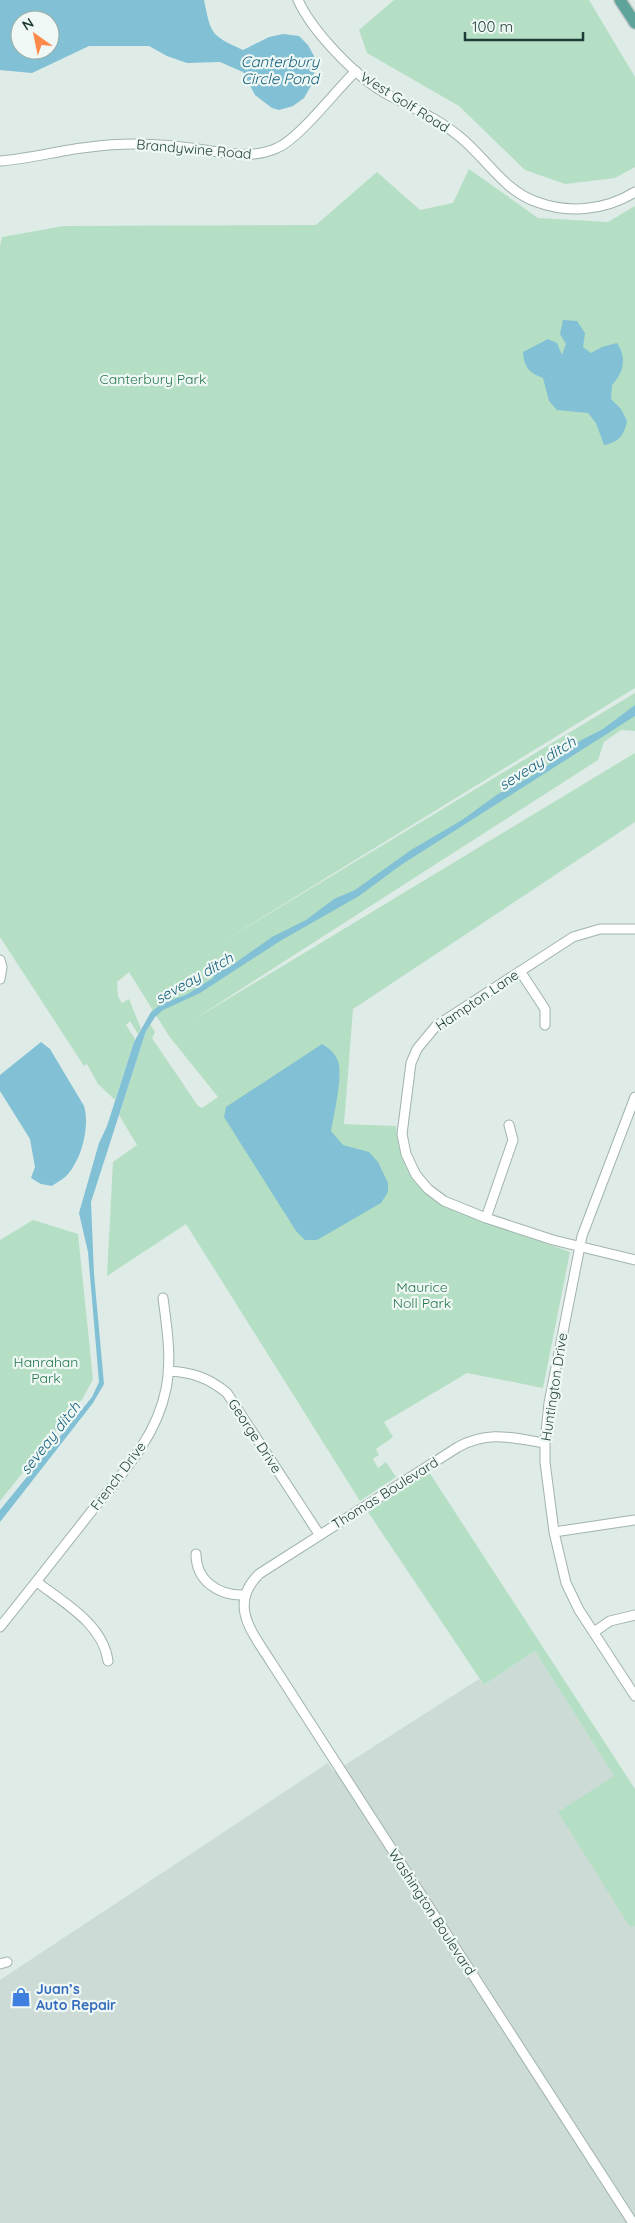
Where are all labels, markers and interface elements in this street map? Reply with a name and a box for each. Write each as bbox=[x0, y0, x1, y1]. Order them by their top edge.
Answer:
north arrow bbox=[10, 10, 60, 60]
scale bar bbox=[465, 10, 582, 42]
text: N bbox=[19, 14, 37, 34]
text: 100 m bbox=[472, 17, 513, 36]
water label: Canterbury Circle Pond bbox=[241, 52, 321, 88]
street label: West Golf Road bbox=[357, 68, 453, 136]
street label: Brandywine Road bbox=[136, 135, 252, 163]
park label: Canterbury Park bbox=[100, 370, 206, 388]
water label: seveay ditch bbox=[495, 732, 579, 794]
water label: seveay ditch bbox=[152, 948, 237, 1008]
street label: Hampton Lane bbox=[432, 965, 522, 1035]
park label: Maurice Noll Park bbox=[393, 1278, 451, 1312]
street label: Huntington Drive bbox=[537, 1331, 571, 1442]
park label: Hanrahan Park bbox=[14, 1353, 78, 1387]
street label: George Drive bbox=[224, 1395, 286, 1477]
water label: seveay ditch bbox=[16, 1397, 85, 1478]
street label: French Drive bbox=[86, 1438, 150, 1514]
street label: Thomas Boulevard bbox=[328, 1453, 442, 1533]
street label: Washington Boulevard bbox=[384, 1845, 480, 1979]
place label: Juan’s Auto Repair bbox=[36, 1980, 116, 2014]
shop icon: Juan’s Auto Repair bbox=[10, 1986, 32, 2008]

